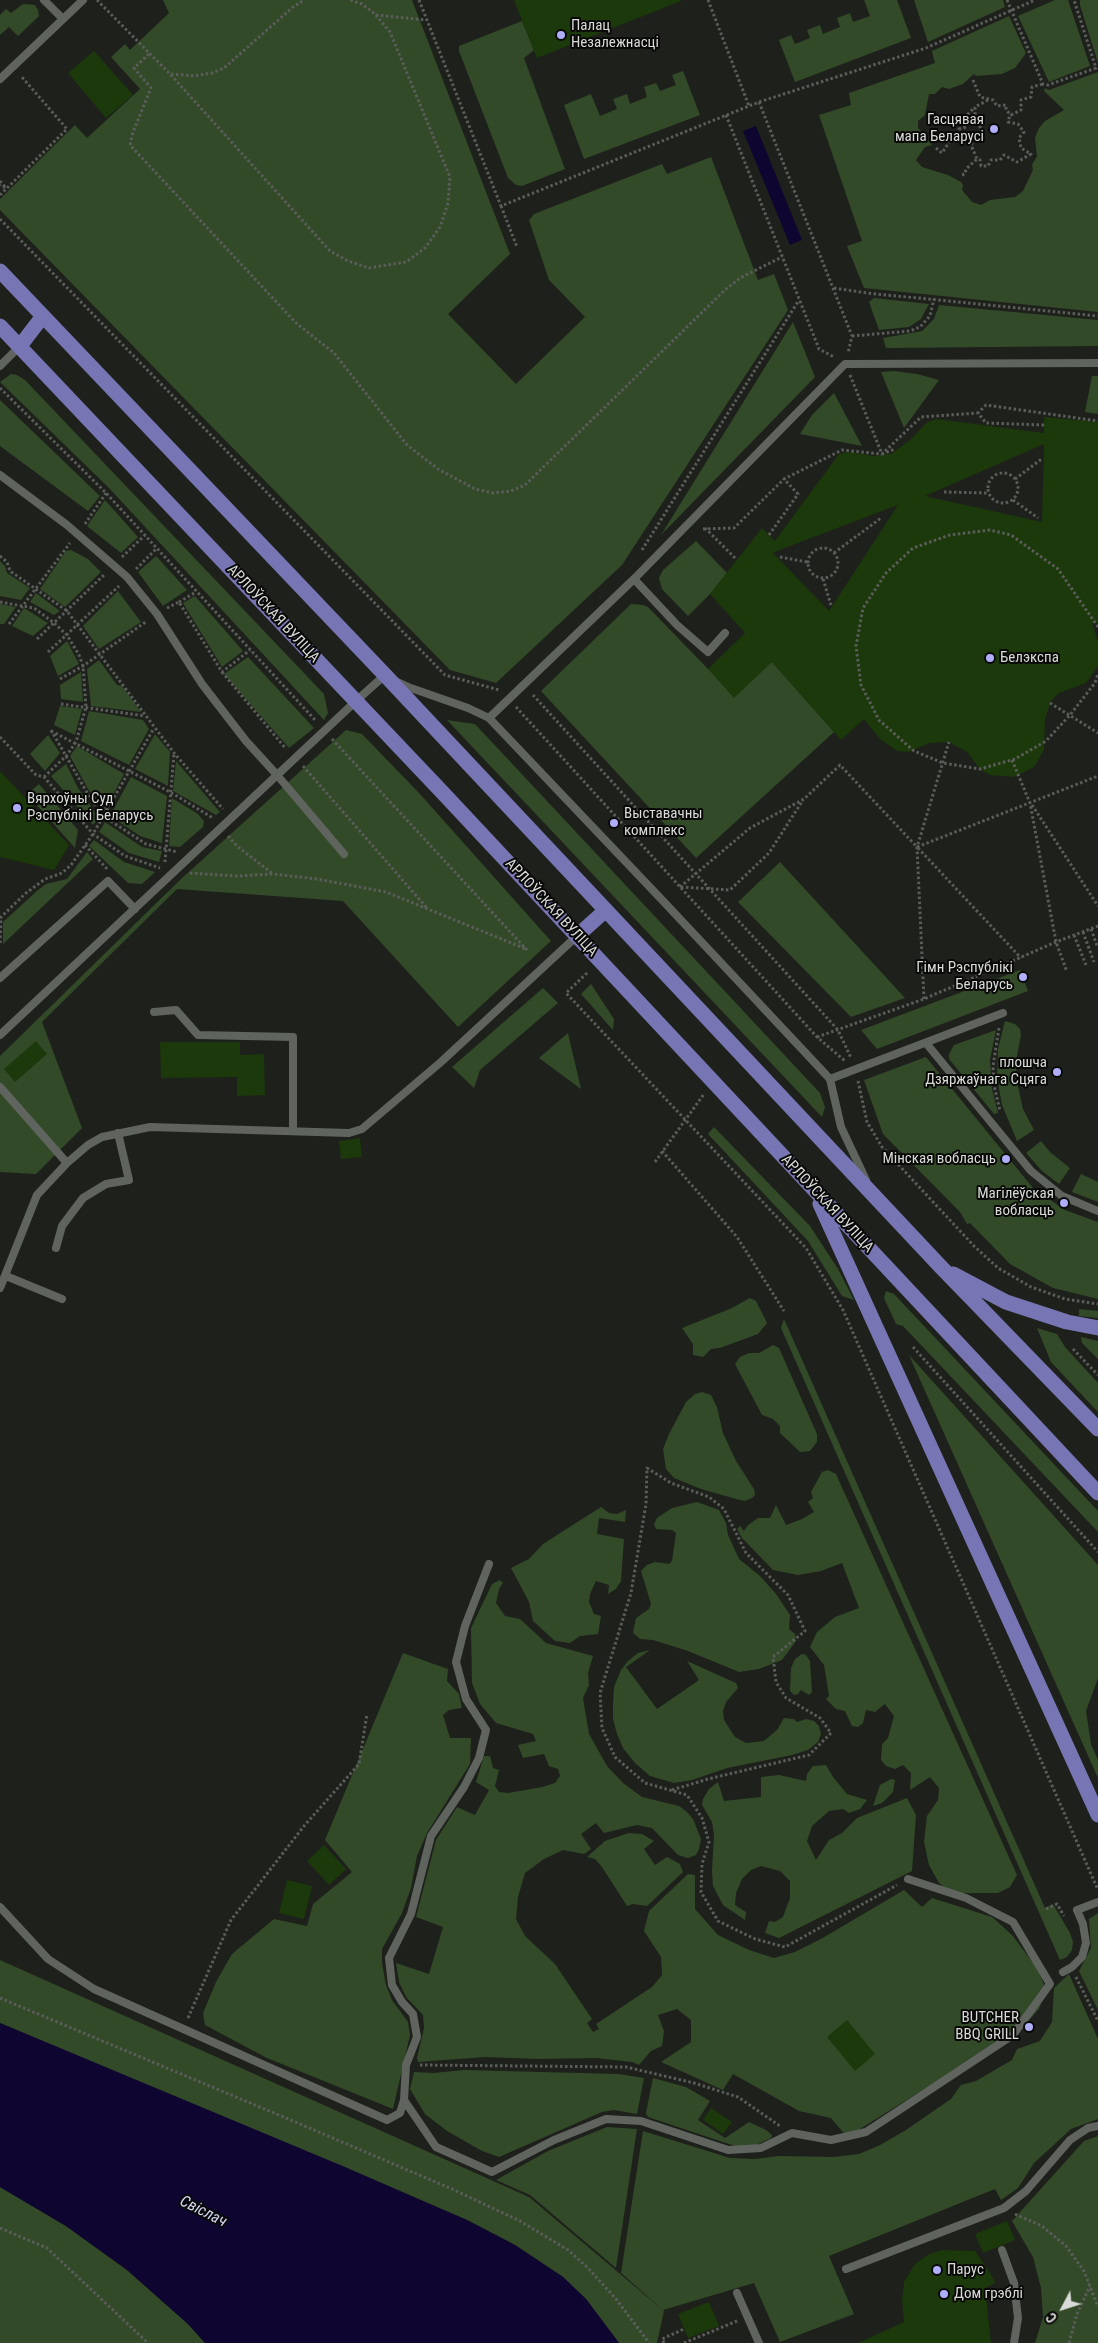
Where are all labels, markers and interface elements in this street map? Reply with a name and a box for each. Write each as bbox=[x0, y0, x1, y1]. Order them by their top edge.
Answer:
place label: Палац Незалежнасці bbox=[571, 17, 659, 52]
marker: Палац Незалежнасці bbox=[555, 29, 567, 41]
place label: Гасцявая мапа Беларусі bbox=[895, 111, 984, 146]
marker: Гасцявая мапа Беларусі bbox=[988, 123, 1000, 135]
street label: АРЛОЎСКАЯ ВУЛІЦА bbox=[223, 561, 323, 667]
place label: Белэкспа bbox=[1000, 649, 1059, 667]
marker: Белэкспа bbox=[984, 652, 996, 664]
place label: Вярхоўны Суд Рэспублікі Беларусь bbox=[27, 790, 153, 825]
marker: Вярхоўны Суд Рэспублікі Беларусь bbox=[11, 802, 23, 814]
place label: Выставачны комплекс bbox=[624, 805, 703, 840]
marker: Выставачны комплекс bbox=[608, 817, 620, 829]
street label: АРЛОЎСКАЯ ВУЛІЦА bbox=[501, 855, 601, 961]
place label: Гімн Рэспублікі Беларусь bbox=[916, 959, 1013, 994]
marker: Гімн Рэспублікі Беларусь bbox=[1017, 971, 1029, 983]
place label: плошча Дзяржаўнага Сцяга bbox=[925, 1054, 1047, 1089]
marker: плошча Дзяржаўнага Сцяга bbox=[1051, 1066, 1063, 1078]
place label: Мінская вобласць bbox=[882, 1150, 996, 1168]
street label: АРЛОЎСКАЯ ВУЛІЦА bbox=[777, 1151, 877, 1257]
marker: Мінская вобласць bbox=[1000, 1153, 1012, 1165]
place label: Магілёўская вобласць bbox=[977, 1185, 1054, 1220]
marker: Магілёўская вобласць bbox=[1058, 1197, 1070, 1209]
place label: BUTCHER BBQ GRILL bbox=[955, 2009, 1019, 2044]
marker: BUTCHER BBQ GRILL bbox=[1023, 2021, 1035, 2033]
water label: Свіслач bbox=[176, 2192, 230, 2232]
place label: Парус bbox=[947, 2261, 984, 2279]
marker: Парус bbox=[931, 2264, 943, 2276]
north arrow bbox=[1038, 2283, 1088, 2333]
place label: Дом грэблі bbox=[954, 2285, 1023, 2303]
marker: Дом грэблі bbox=[938, 2288, 950, 2300]
text: С bbox=[1043, 2309, 1060, 2326]

